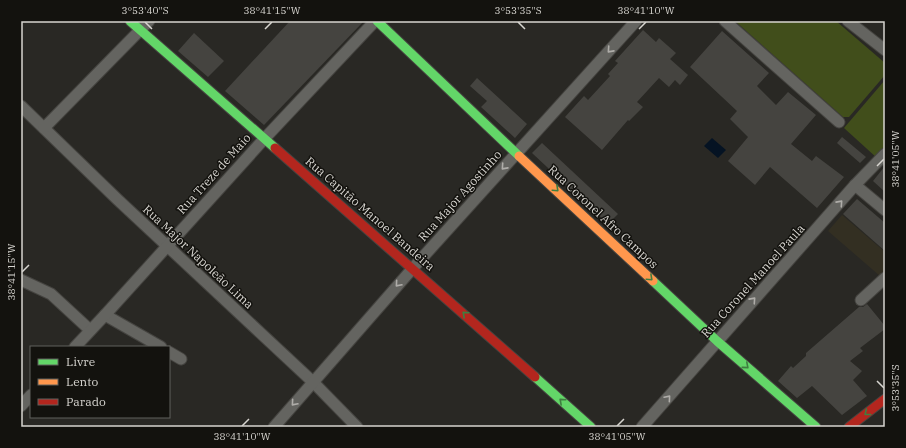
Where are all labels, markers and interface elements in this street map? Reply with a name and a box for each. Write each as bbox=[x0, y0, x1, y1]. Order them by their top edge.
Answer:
text: 3°53'40"S bbox=[121, 4, 169, 17]
text: 38°41'15"W bbox=[243, 4, 301, 17]
text: 3°53'35"S bbox=[494, 4, 542, 17]
text: 38°41'10"W bbox=[617, 4, 675, 17]
one-way arrow bbox=[608, 45, 615, 53]
street label: Rua Treze de Maio bbox=[173, 130, 254, 217]
text: 38°41'05"W bbox=[889, 130, 902, 188]
street label: Rua Major Agostinho bbox=[415, 147, 505, 244]
street label: Rua Capitão Manoel Bandeira bbox=[303, 153, 438, 274]
one-way arrow bbox=[501, 162, 509, 170]
street label: Rua Coronel Afro Campos bbox=[545, 162, 661, 272]
one-way arrow bbox=[551, 184, 558, 191]
one-way arrow bbox=[835, 200, 842, 208]
street label: Rua Major Napoleão Lima bbox=[140, 202, 257, 312]
street label: Rua Coronel Manoel Paula bbox=[698, 220, 808, 341]
text: 38°41'15"W bbox=[5, 243, 18, 301]
one-way arrow bbox=[645, 273, 653, 281]
one-way arrow bbox=[396, 280, 403, 287]
one-way arrow bbox=[749, 297, 756, 305]
one-way arrow bbox=[462, 312, 470, 319]
legend bbox=[30, 346, 170, 418]
text: Livre bbox=[66, 354, 95, 369]
one-way arrow bbox=[741, 361, 749, 369]
text: 3°53'35"S bbox=[889, 364, 902, 412]
text: Lento bbox=[66, 374, 98, 389]
text: Parado bbox=[66, 394, 106, 409]
one-way arrow bbox=[663, 395, 670, 402]
one-way arrow bbox=[559, 398, 567, 406]
one-way arrow bbox=[292, 399, 299, 406]
one-way arrow bbox=[864, 408, 871, 415]
text: 38°41'10"W bbox=[213, 430, 271, 443]
text: 38°41'05"W bbox=[588, 430, 646, 443]

